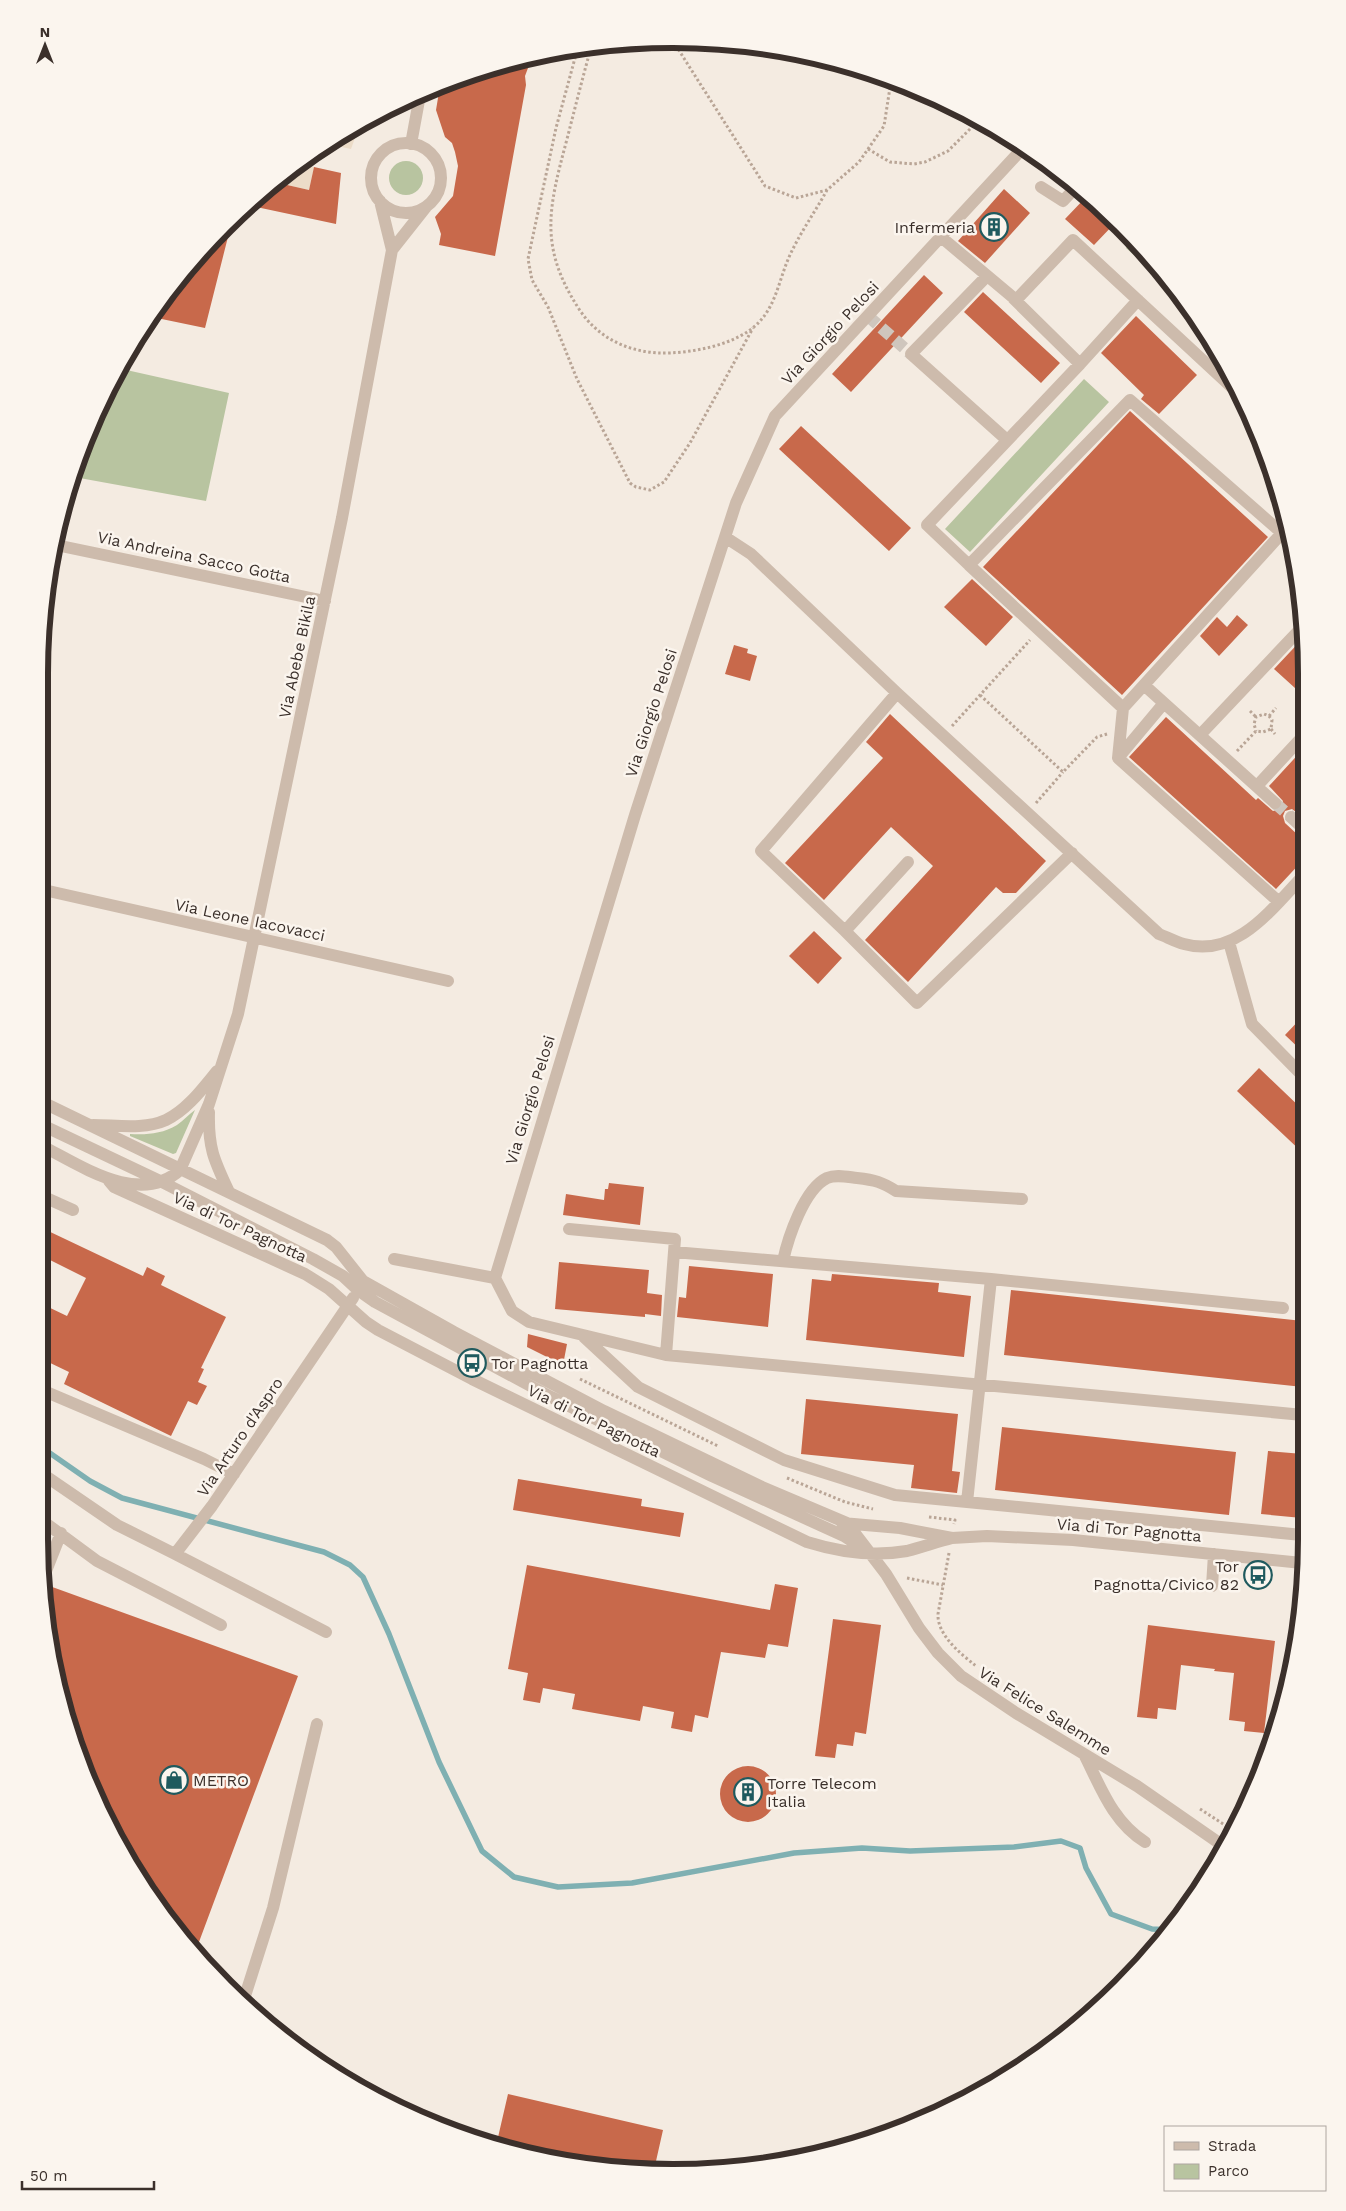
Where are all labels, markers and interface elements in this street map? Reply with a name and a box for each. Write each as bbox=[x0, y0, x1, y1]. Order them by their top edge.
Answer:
north arrow bbox=[20, 20, 70, 70]
text: N bbox=[40, 24, 50, 40]
building icon: Infermeria bbox=[979, 212, 1009, 242]
place label: Infermeria bbox=[894, 218, 975, 237]
street label: Via Giorgio Pelosi bbox=[777, 277, 883, 389]
street label: Via Andreina Sacco Gotta bbox=[96, 527, 292, 587]
street label: Via Abebe Bikila bbox=[275, 594, 319, 720]
street label: Via Giorgio Pelosi bbox=[621, 646, 681, 780]
street label: Via Leone Iacovacci bbox=[173, 895, 327, 945]
street label: Via Giorgio Pelosi bbox=[501, 1033, 559, 1167]
street label: Via di Tor Pagnotta bbox=[170, 1188, 310, 1266]
bus stop icon: Tor Pagnotta bbox=[457, 1348, 487, 1378]
place label: Tor Pagnotta bbox=[491, 1354, 588, 1373]
street label: Via Arturo d'Aspro bbox=[193, 1374, 287, 1500]
street label: Via di Tor Pagnotta bbox=[525, 1381, 663, 1461]
street label: Via di Tor Pagnotta bbox=[1056, 1514, 1202, 1546]
place label: Tor Pagnotta/Civico 82 bbox=[1093, 1557, 1239, 1594]
bus stop icon: Tor Pagnotta/Civico 82 bbox=[1243, 1560, 1273, 1590]
street label: Via Felice Salemme bbox=[975, 1662, 1115, 1760]
shop icon: METRO bbox=[159, 1765, 189, 1795]
place label: METRO bbox=[193, 1771, 249, 1790]
place label: Torre Telecom Italia bbox=[767, 1774, 877, 1811]
building icon: Torre Telecom Italia bbox=[733, 1777, 763, 1807]
legend bbox=[1164, 2126, 1326, 2191]
text: Strada bbox=[1208, 2137, 1257, 2155]
scale bar bbox=[22, 2158, 155, 2190]
text: Parco bbox=[1208, 2162, 1249, 2180]
text: 50 m bbox=[30, 2167, 67, 2185]

